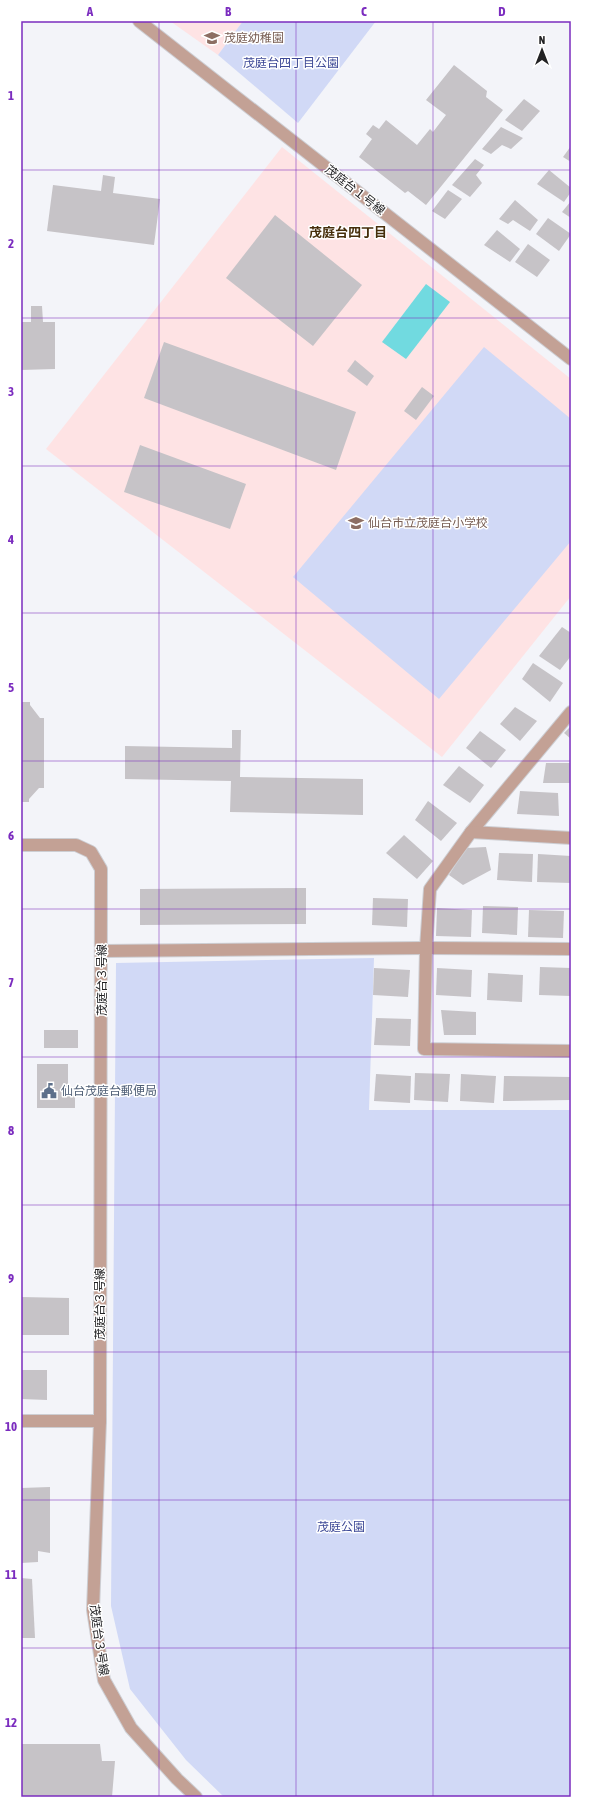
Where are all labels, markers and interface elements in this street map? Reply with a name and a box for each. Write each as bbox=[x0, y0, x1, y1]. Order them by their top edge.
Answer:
text: A bbox=[86, 4, 94, 19]
text: B bbox=[225, 4, 232, 19]
text: C bbox=[361, 4, 367, 19]
text: D bbox=[498, 4, 506, 19]
school or university icon: 茂庭幼稚園 bbox=[203, 29, 221, 47]
north arrow bbox=[522, 30, 562, 70]
place label: 茂庭幼稚園 bbox=[224, 31, 284, 45]
text: N bbox=[539, 34, 545, 46]
park label: 茂庭台四丁目公園 bbox=[243, 56, 339, 70]
text: 1 bbox=[8, 88, 14, 103]
street label: 茂庭台１号線 bbox=[322, 162, 388, 218]
district label: 茂庭台四丁目 bbox=[309, 225, 387, 240]
text: 2 bbox=[8, 236, 14, 251]
text: 3 bbox=[8, 384, 14, 399]
school or university icon: 仙台市立茂庭台小学校 bbox=[347, 514, 365, 532]
place label: 仙台市立茂庭台小学校 bbox=[368, 516, 488, 530]
text: 4 bbox=[7, 532, 14, 547]
text: 5 bbox=[8, 680, 14, 695]
text: 6 bbox=[8, 828, 14, 843]
street label: 茂庭台３号線 bbox=[95, 944, 109, 1016]
text: 7 bbox=[8, 975, 14, 990]
public building icon: 仙台茂庭台郵便局 bbox=[40, 1082, 58, 1100]
place label: 仙台茂庭台郵便局 bbox=[61, 1084, 157, 1098]
text: 8 bbox=[8, 1123, 14, 1138]
street label: 茂庭台３号線 bbox=[93, 1268, 107, 1340]
text: 9 bbox=[8, 1271, 14, 1286]
text: 10 bbox=[5, 1419, 17, 1434]
park label: 茂庭公園 bbox=[317, 1520, 365, 1534]
text: 11 bbox=[5, 1567, 17, 1582]
street label: 茂庭台３号線 bbox=[87, 1603, 111, 1677]
text: 12 bbox=[5, 1715, 17, 1730]

